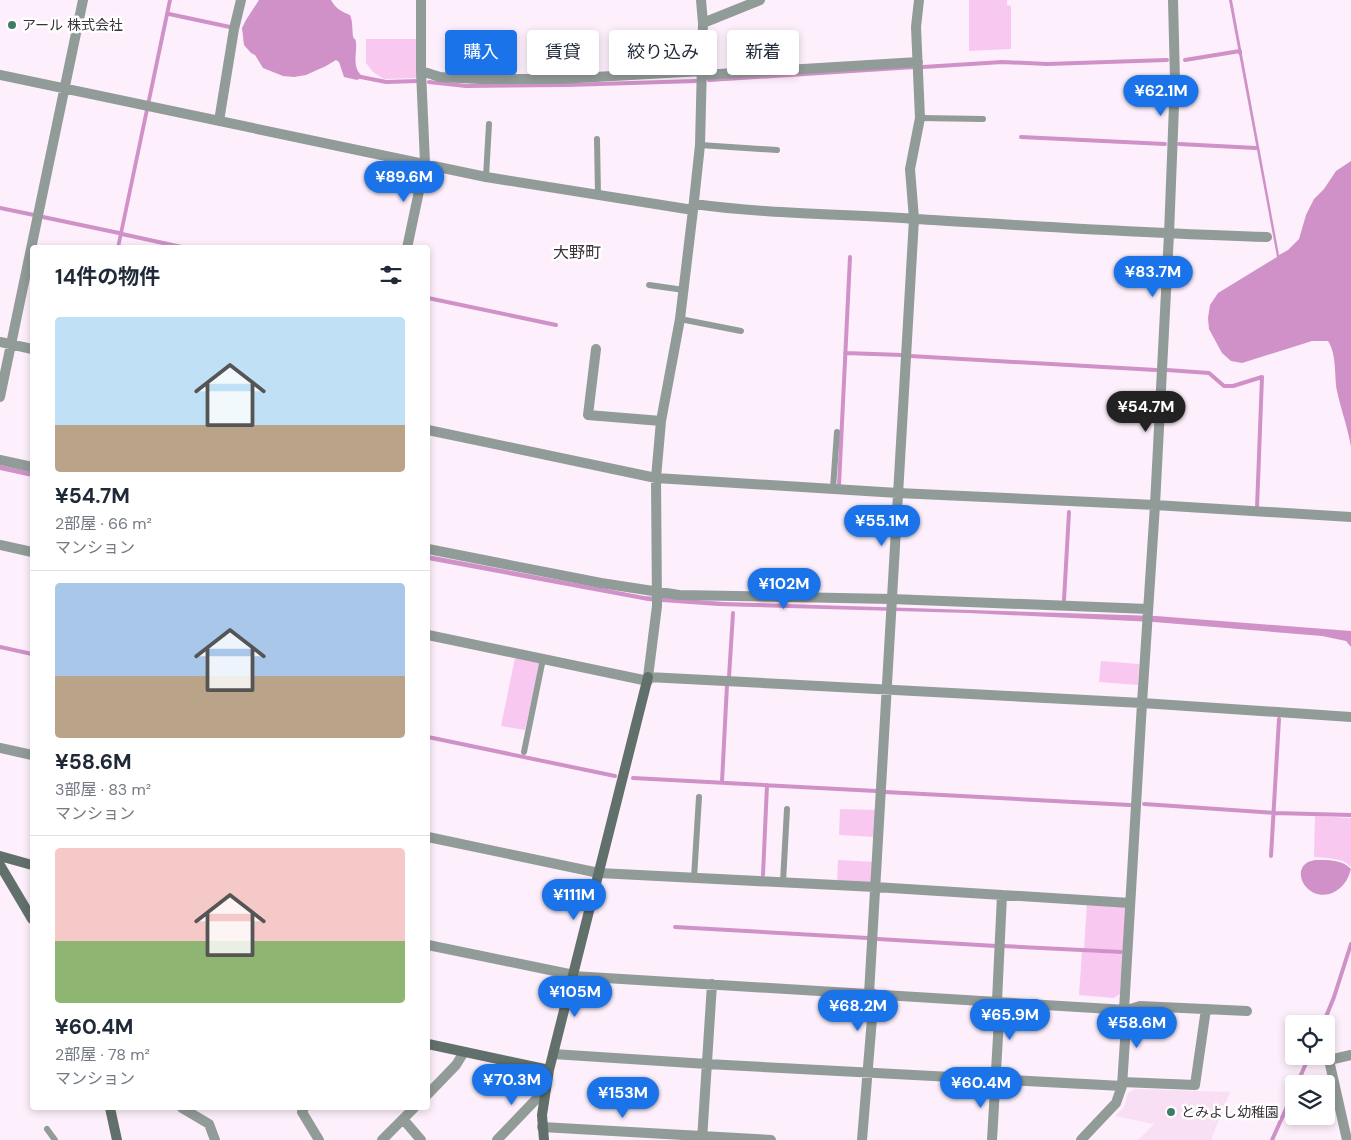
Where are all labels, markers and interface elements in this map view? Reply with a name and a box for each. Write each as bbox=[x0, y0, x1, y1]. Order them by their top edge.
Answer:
place label: アール 株式会社 bbox=[22, 16, 123, 34]
marker: アール 株式会社 bbox=[6, 19, 18, 31]
chip: 購入 bbox=[445, 30, 517, 75]
chip: 賃貸 bbox=[527, 30, 599, 75]
chip: 絞り込み bbox=[609, 30, 717, 75]
chip: 新着 bbox=[727, 30, 799, 75]
pin: ¥62.1M bbox=[1120, 74, 1202, 117]
text: ¥62.1M bbox=[1134, 80, 1188, 101]
pin: ¥89.6M bbox=[363, 160, 445, 203]
text: ¥89.6M bbox=[375, 166, 433, 187]
district label: 大野町 bbox=[553, 242, 601, 263]
pin: ¥83.7M bbox=[1112, 256, 1194, 298]
icon: filters bbox=[377, 261, 405, 289]
text: ¥83.7M bbox=[1125, 261, 1181, 282]
text: 14件の物件 bbox=[55, 263, 160, 291]
icon: home bbox=[185, 350, 275, 440]
pin: ¥54.7M bbox=[1105, 390, 1187, 433]
text: ¥54.7M bbox=[1117, 396, 1175, 417]
text: ¥54.7M bbox=[55, 482, 130, 510]
pin: ¥55.1M bbox=[841, 504, 923, 547]
text: ¥55.1M bbox=[855, 510, 909, 531]
text: 2部屋 · 66 m² bbox=[55, 513, 152, 534]
text: マンション bbox=[55, 537, 135, 558]
pin: ¥102M bbox=[749, 568, 819, 610]
text: ¥102M bbox=[759, 573, 809, 594]
icon: home bbox=[185, 615, 275, 705]
text: ¥58.6M bbox=[55, 748, 132, 776]
text: 3部屋 · 83 m² bbox=[55, 779, 151, 800]
text: マンション bbox=[55, 803, 135, 824]
pin: ¥111M bbox=[539, 878, 609, 921]
icon: home bbox=[185, 880, 275, 970]
text: ¥111M bbox=[553, 884, 595, 905]
pin: ¥105M bbox=[540, 976, 610, 1018]
text: ¥105M bbox=[549, 981, 601, 1002]
pin: ¥68.2M bbox=[817, 990, 899, 1032]
text: ¥68.2M bbox=[829, 995, 887, 1016]
pin: ¥65.9M bbox=[969, 998, 1051, 1041]
text: ¥65.9M bbox=[981, 1004, 1039, 1025]
pin: ¥58.6M bbox=[1096, 1006, 1178, 1049]
text: ¥58.6M bbox=[1108, 1012, 1166, 1033]
text: ¥60.4M bbox=[55, 1013, 133, 1041]
map controls bbox=[1285, 1015, 1335, 1125]
button: locate bbox=[1285, 1015, 1335, 1065]
text: 2部屋 · 78 m² bbox=[55, 1044, 150, 1065]
pin: ¥70.3M bbox=[471, 1064, 553, 1106]
pin: ¥60.4M bbox=[940, 1066, 1022, 1109]
text: マンション bbox=[55, 1068, 135, 1089]
text: ¥70.3M bbox=[483, 1069, 541, 1090]
text: ¥60.4M bbox=[951, 1072, 1011, 1093]
button: layers bbox=[1285, 1075, 1335, 1125]
pin: ¥153M bbox=[588, 1076, 658, 1119]
text: ¥153M bbox=[598, 1082, 648, 1103]
place label: とみよし幼稚園 bbox=[1181, 1103, 1279, 1121]
marker: とみよし幼稚園 bbox=[1165, 1106, 1177, 1118]

